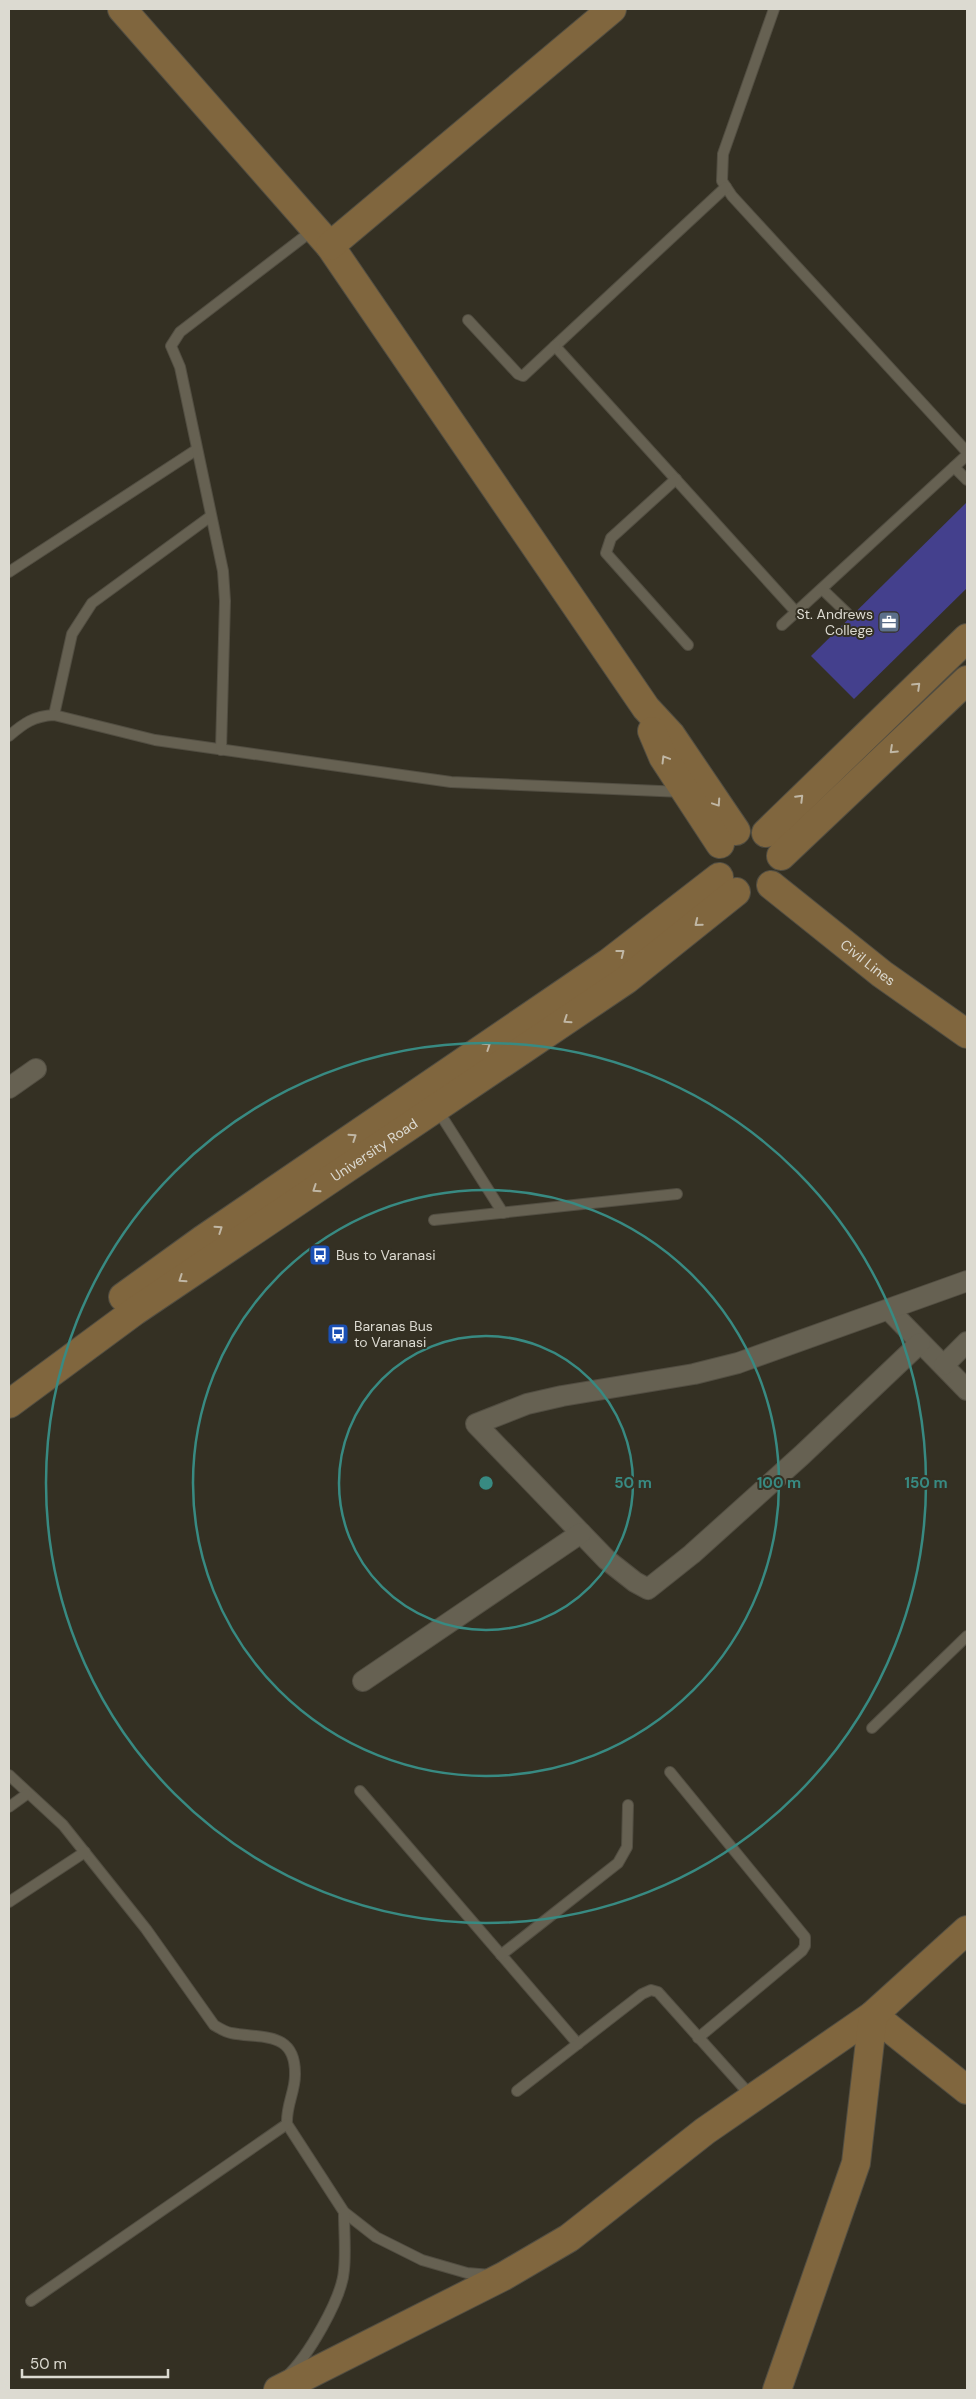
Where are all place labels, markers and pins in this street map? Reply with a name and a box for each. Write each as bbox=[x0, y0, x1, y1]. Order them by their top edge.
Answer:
place label: St. Andrews College bbox=[796, 605, 873, 639]
office icon: St. Andrews College bbox=[877, 610, 901, 634]
bus stop icon: Bus to Varanasi bbox=[308, 1243, 332, 1267]
place label: Bus to Varanasi bbox=[336, 1246, 436, 1264]
place label: Baranas Bus to Varanasi bbox=[354, 1317, 433, 1351]
bus stop icon: Baranas Bus to Varanasi bbox=[326, 1322, 350, 1346]
centre of rings bbox=[477, 1474, 495, 1492]

